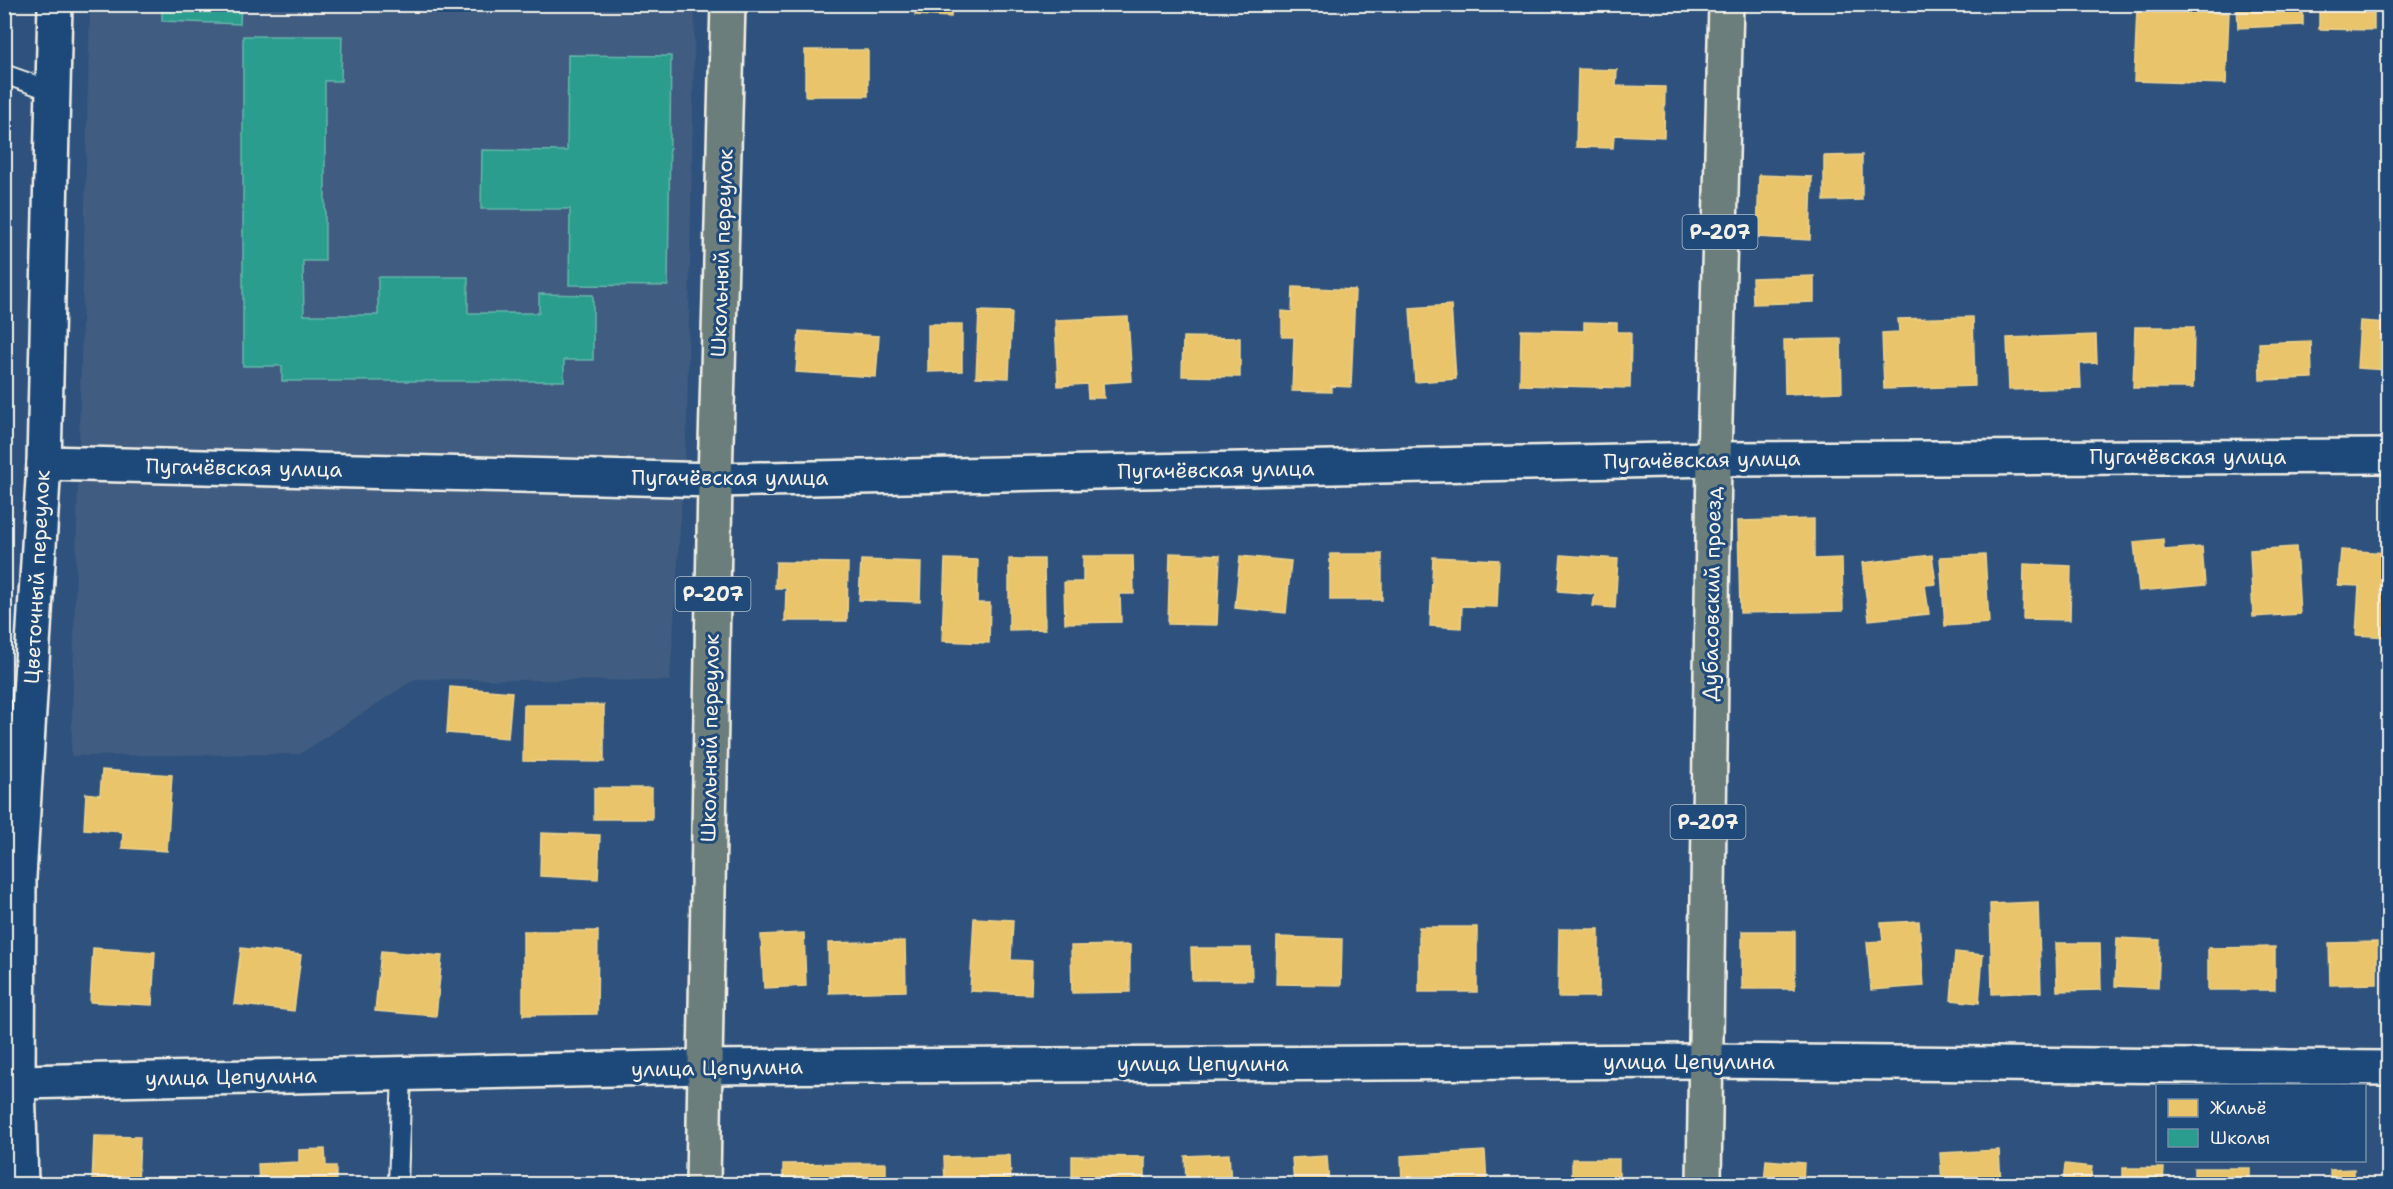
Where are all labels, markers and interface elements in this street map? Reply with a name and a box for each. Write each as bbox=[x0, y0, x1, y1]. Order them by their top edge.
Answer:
street label: Школьный переулок bbox=[704, 148, 740, 358]
road number: Р-207 bbox=[1682, 215, 1758, 249]
street label: Пугачёвская улица bbox=[2090, 443, 2286, 471]
street label: Пугачёвская улица bbox=[1603, 444, 1801, 476]
street label: Пугачёвская улица bbox=[145, 452, 343, 484]
street label: Пугачёвская улица bbox=[1117, 454, 1315, 486]
street label: Пугачёвская улица bbox=[632, 464, 828, 492]
street label: Цветочный переулок bbox=[17, 469, 57, 685]
street label: Дубасовский проезд bbox=[1696, 486, 1728, 702]
road number: Р-207 bbox=[676, 577, 750, 611]
street label: Школьный переулок bbox=[694, 633, 726, 843]
road number: Р-207 bbox=[1670, 805, 1746, 839]
street label: улица Цепулина bbox=[1603, 1048, 1775, 1076]
street label: улица Цепулина bbox=[1117, 1050, 1289, 1078]
street label: улица Цепулина bbox=[631, 1053, 803, 1083]
street label: улица Цепулина bbox=[145, 1062, 317, 1092]
legend bbox=[2156, 1084, 2366, 1162]
text: Жильё bbox=[2210, 1096, 2267, 1120]
text: Школы bbox=[2210, 1126, 2270, 1150]

